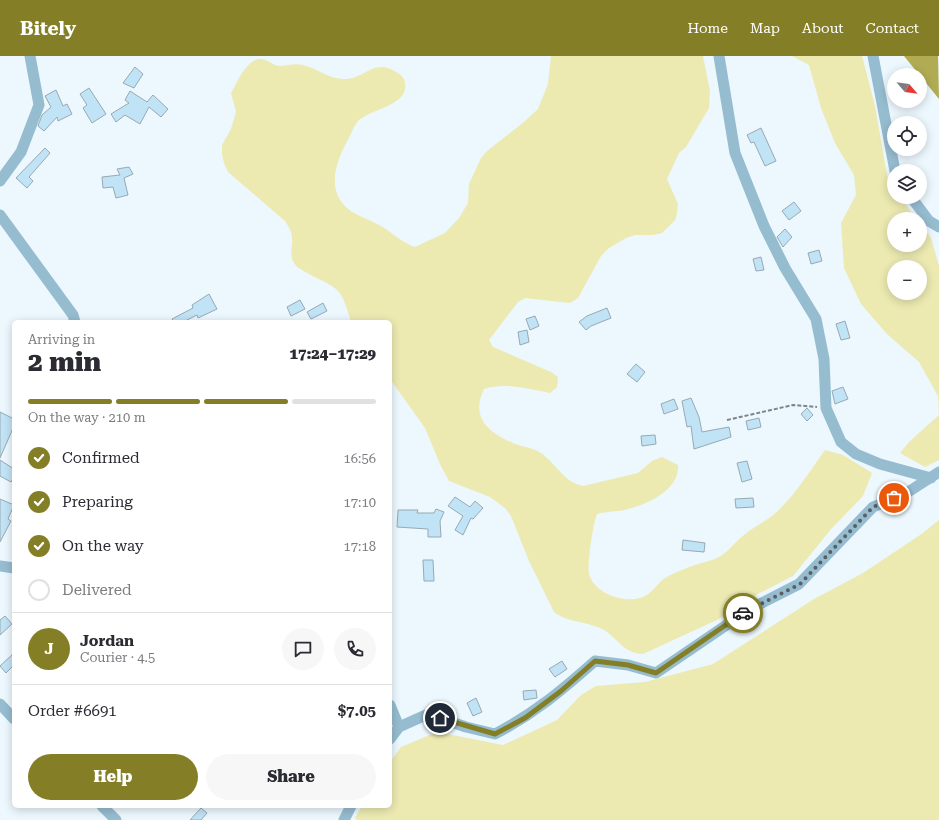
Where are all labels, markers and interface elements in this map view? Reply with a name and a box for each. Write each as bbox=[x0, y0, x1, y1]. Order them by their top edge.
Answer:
text: Bitely bbox=[20, 17, 76, 40]
text: Home bbox=[687, 20, 728, 36]
text: Map bbox=[750, 20, 780, 36]
text: About bbox=[802, 20, 844, 36]
text: Contact bbox=[866, 20, 919, 36]
north arrow bbox=[887, 68, 927, 108]
map controls bbox=[887, 68, 927, 300]
button: locate bbox=[887, 116, 927, 156]
button: layers bbox=[887, 164, 927, 204]
button: + bbox=[887, 212, 927, 252]
button: − bbox=[887, 260, 927, 300]
text: Arriving in bbox=[28, 332, 95, 347]
text: 17:24–17:29 bbox=[290, 345, 376, 363]
text: 2 min bbox=[28, 347, 101, 377]
text: On the way · 210 m bbox=[28, 410, 145, 425]
icon: check bbox=[28, 447, 50, 469]
text: Confirmed bbox=[62, 449, 140, 467]
text: 16:56 bbox=[344, 451, 376, 466]
pin bbox=[877, 481, 911, 515]
icon: bag bbox=[883, 487, 905, 509]
icon: check bbox=[28, 491, 50, 513]
text: Preparing bbox=[62, 493, 133, 511]
text: 17:10 bbox=[344, 495, 376, 510]
icon: check bbox=[28, 535, 50, 557]
text: On the way bbox=[62, 537, 144, 555]
text: 17:18 bbox=[344, 539, 376, 554]
text: Delivered bbox=[62, 581, 132, 599]
courier bbox=[723, 593, 763, 633]
icon: car bbox=[732, 602, 754, 624]
button: chat bbox=[282, 628, 324, 670]
button: phone bbox=[334, 628, 376, 670]
text: Jordan bbox=[80, 632, 134, 650]
text: J bbox=[44, 640, 54, 658]
text: Courier · 4.5 bbox=[80, 650, 155, 665]
pin bbox=[423, 701, 457, 735]
text: Order #6691 bbox=[28, 702, 117, 720]
text: $7.05 bbox=[338, 702, 376, 720]
icon: home bbox=[429, 707, 451, 729]
button: Help bbox=[28, 754, 198, 800]
button: Share bbox=[206, 754, 376, 800]

